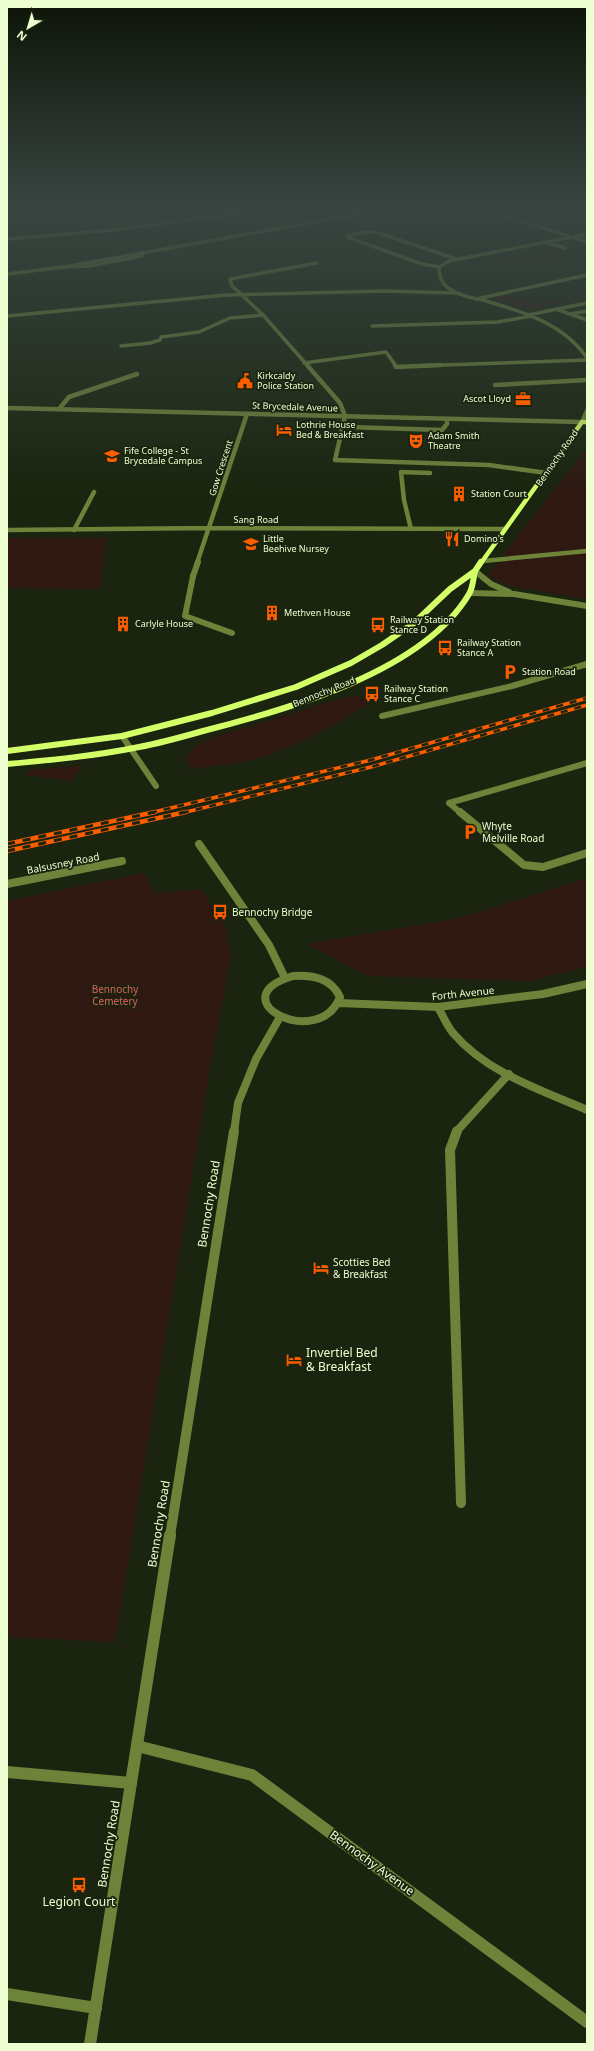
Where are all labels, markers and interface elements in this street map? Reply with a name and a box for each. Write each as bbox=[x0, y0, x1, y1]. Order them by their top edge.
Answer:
north arrow bbox=[8, 8, 48, 48]
text: N bbox=[13, 28, 30, 45]
place label: Kirkcaldy Police Station bbox=[257, 369, 314, 392]
public building icon: Kirkcaldy Police Station bbox=[236, 372, 254, 390]
office icon: Ascot Lloyd bbox=[514, 390, 532, 408]
place label: Ascot Lloyd bbox=[463, 392, 511, 405]
street label: St Brycedale Avenue bbox=[252, 399, 338, 414]
place label: Lothrie House Bed & Breakfast bbox=[296, 418, 365, 441]
hotel icon: Lothrie House Bed & Breakfast bbox=[275, 421, 293, 439]
street label: Bennochy Road bbox=[532, 427, 581, 488]
place label: Adam Smith Theatre bbox=[428, 429, 480, 452]
theatre icon: Adam Smith Theatre bbox=[407, 432, 425, 450]
street label: Gow Crescent bbox=[205, 438, 236, 497]
place label: Fife College - St Brycedale Campus bbox=[124, 444, 202, 467]
school or university icon: Fife College - St Brycedale Campus bbox=[103, 447, 121, 465]
building icon: Station Court bbox=[450, 485, 468, 503]
place label: Station Court bbox=[471, 487, 528, 500]
street label: Sang Road bbox=[233, 513, 279, 526]
restaurant icon: Domino's bbox=[443, 530, 461, 548]
place label: Little Beehive Nursey bbox=[263, 532, 329, 555]
place label: Domino's bbox=[464, 532, 504, 545]
school or university icon: Little Beehive Nursey bbox=[242, 535, 260, 553]
building icon: Methven House bbox=[263, 604, 281, 622]
place label: Methven House bbox=[284, 606, 351, 619]
place label: Railway Station Stance D bbox=[390, 613, 454, 636]
building icon: Carlyle House bbox=[114, 615, 132, 633]
bus stop icon: Railway Station Stance D bbox=[369, 616, 387, 634]
place label: Carlyle House bbox=[135, 617, 193, 630]
place label: Railway Station Stance A bbox=[457, 636, 521, 659]
bus stop icon: Railway Station Stance A bbox=[436, 639, 454, 657]
parking icon: Station Road bbox=[501, 663, 519, 681]
place label: Station Road bbox=[522, 665, 576, 678]
street label: Bennochy Road bbox=[291, 673, 357, 710]
place label: Railway Station Stance C bbox=[384, 682, 448, 705]
bus stop icon: Railway Station Stance C bbox=[363, 685, 381, 703]
place label: Whyte Melville Road bbox=[482, 819, 544, 845]
parking icon: Whyte Melville Road bbox=[461, 823, 479, 841]
street label: Balsusney Road bbox=[25, 849, 101, 877]
bus stop icon: Bennochy Bridge bbox=[211, 903, 229, 921]
place label: Bennochy Bridge bbox=[232, 905, 313, 919]
park label: Bennochy Cemetery bbox=[92, 982, 139, 1008]
street label: Forth Avenue bbox=[431, 983, 495, 1003]
street label: Bennochy Road bbox=[193, 1159, 224, 1249]
place label: Scotties Bed & Breakfast bbox=[333, 1255, 390, 1281]
hotel icon: Scotties Bed & Breakfast bbox=[312, 1259, 330, 1277]
place label: Invertiel Bed & Breakfast bbox=[306, 1344, 378, 1375]
hotel icon: Invertiel Bed & Breakfast bbox=[285, 1351, 303, 1369]
street label: Bennochy Road bbox=[143, 1479, 174, 1569]
street label: Bennochy Road bbox=[93, 1799, 124, 1889]
street label: Bennochy Avenue bbox=[326, 1826, 418, 1899]
bus stop icon: Legion Court bbox=[70, 1876, 88, 1894]
place label: Legion Court bbox=[43, 1893, 116, 1910]

